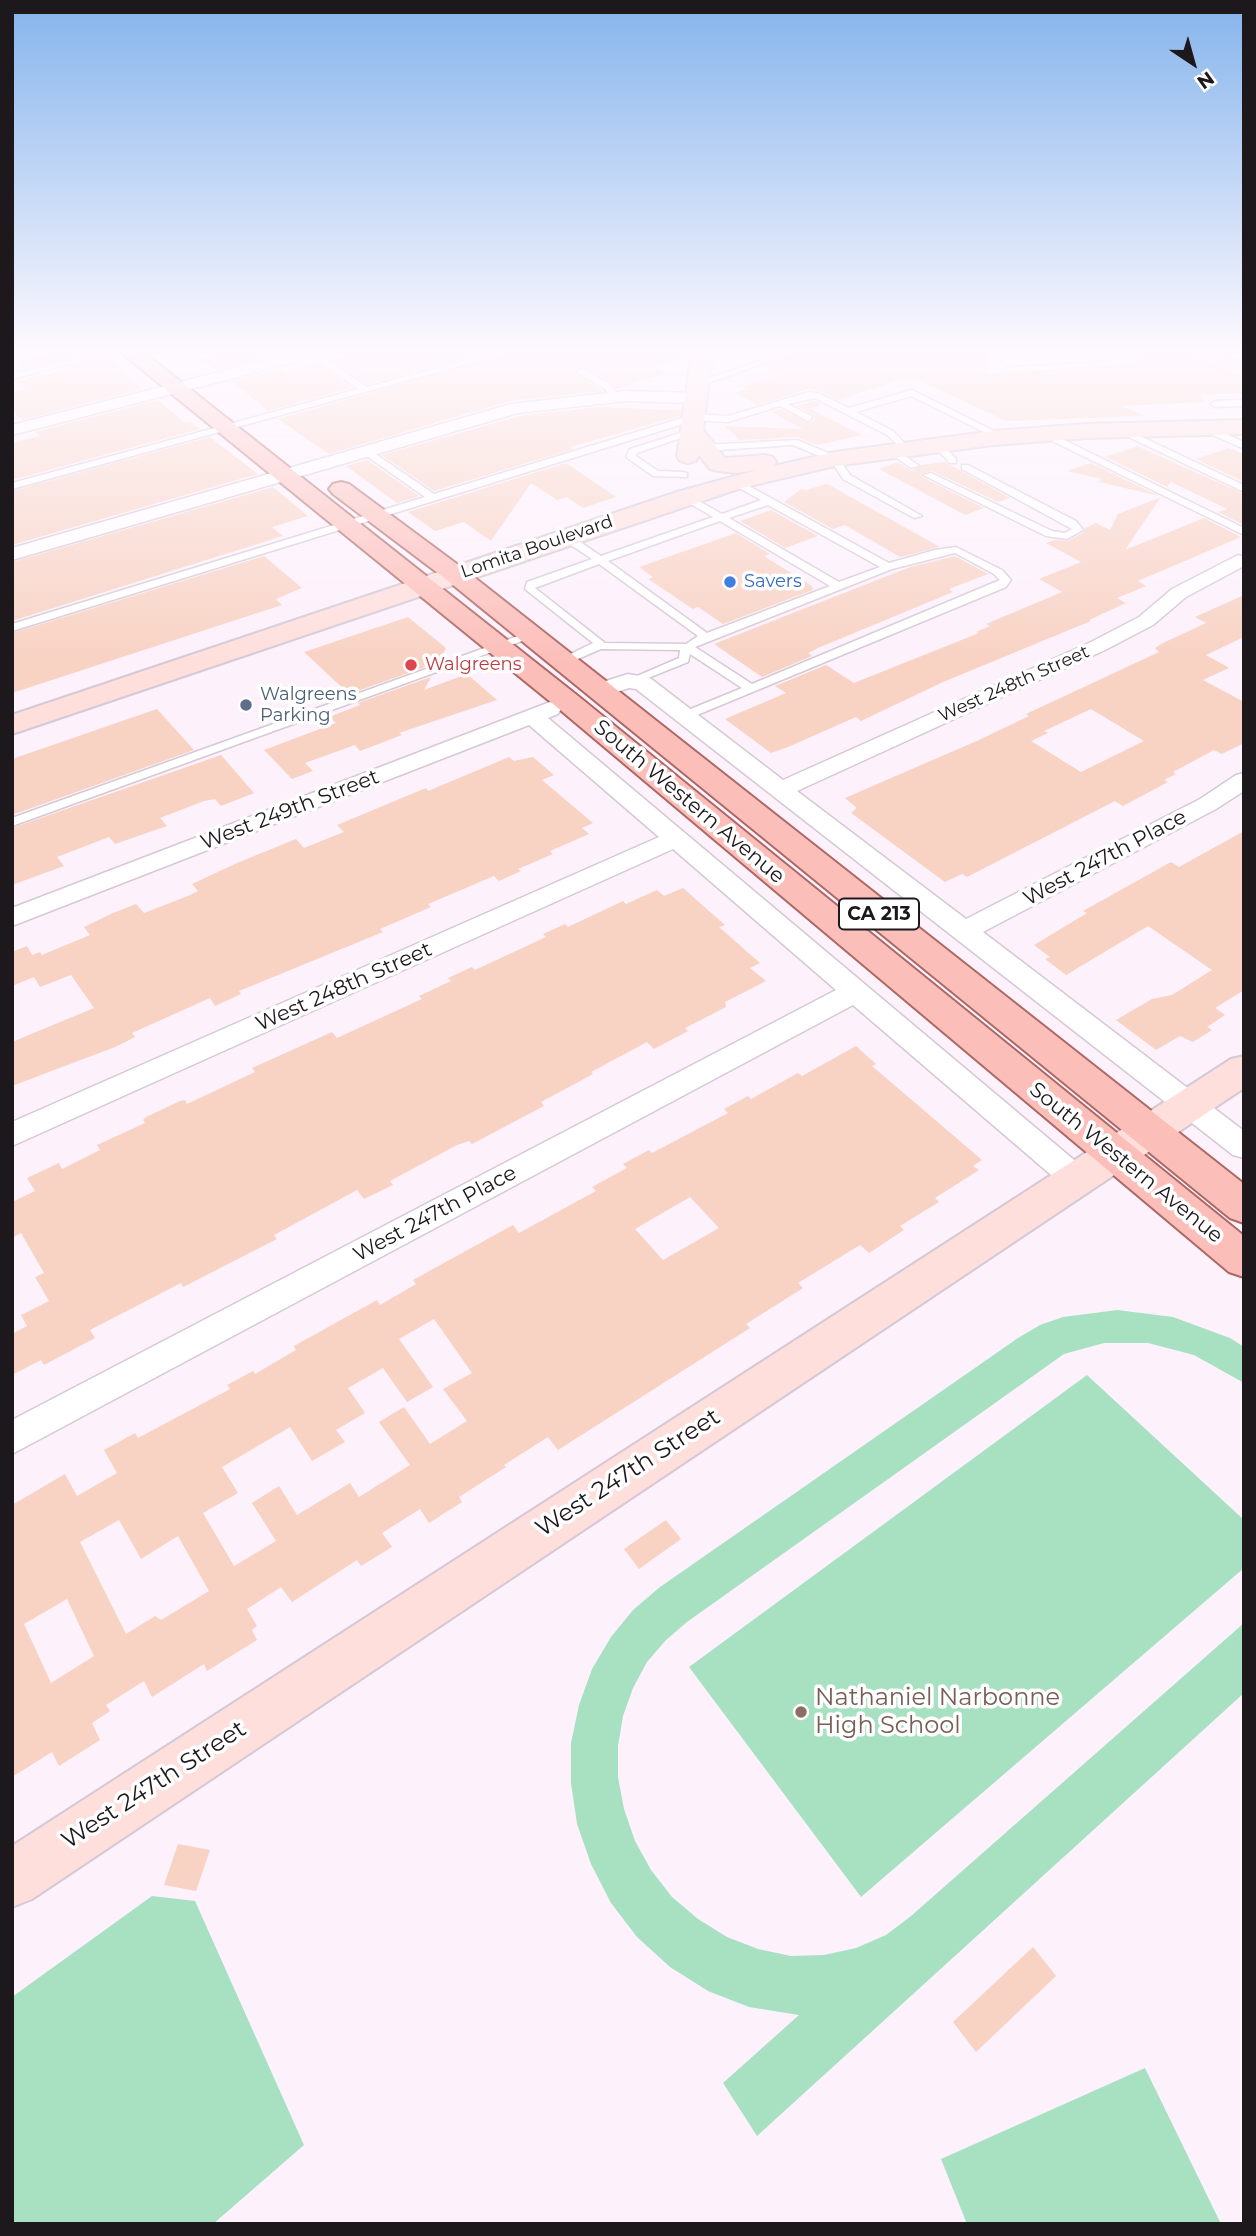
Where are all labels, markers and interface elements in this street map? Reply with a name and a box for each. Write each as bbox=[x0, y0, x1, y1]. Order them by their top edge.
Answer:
north arrow bbox=[1158, 28, 1228, 98]
text: N bbox=[1193, 67, 1219, 94]
street label: Lomita Boulevard bbox=[458, 511, 616, 583]
place label: Savers bbox=[744, 571, 802, 593]
marker: Savers bbox=[722, 574, 738, 590]
street label: West 248th Street bbox=[935, 641, 1093, 727]
place label: Walgreens bbox=[425, 654, 521, 676]
marker: Walgreens bbox=[403, 657, 419, 673]
place label: Walgreens Parking bbox=[260, 684, 356, 726]
marker: Walgreens Parking bbox=[238, 697, 254, 713]
street label: South Western Avenue bbox=[588, 715, 790, 889]
street label: West 249th Street bbox=[197, 764, 383, 856]
street label: West 247th Place bbox=[1019, 804, 1191, 912]
road number: CA 213 bbox=[839, 898, 919, 930]
street label: West 248th Street bbox=[252, 937, 436, 1037]
street label: South Western Avenue bbox=[1024, 1077, 1228, 1249]
street label: West 247th Place bbox=[349, 1160, 521, 1268]
street label: West 247th Street bbox=[530, 1403, 726, 1543]
place label: Nathaniel Narbonne High School bbox=[815, 1684, 1060, 1740]
marker: Nathaniel Narbonne High School bbox=[793, 1704, 809, 1720]
street label: West 247th Street bbox=[56, 1715, 252, 1855]

